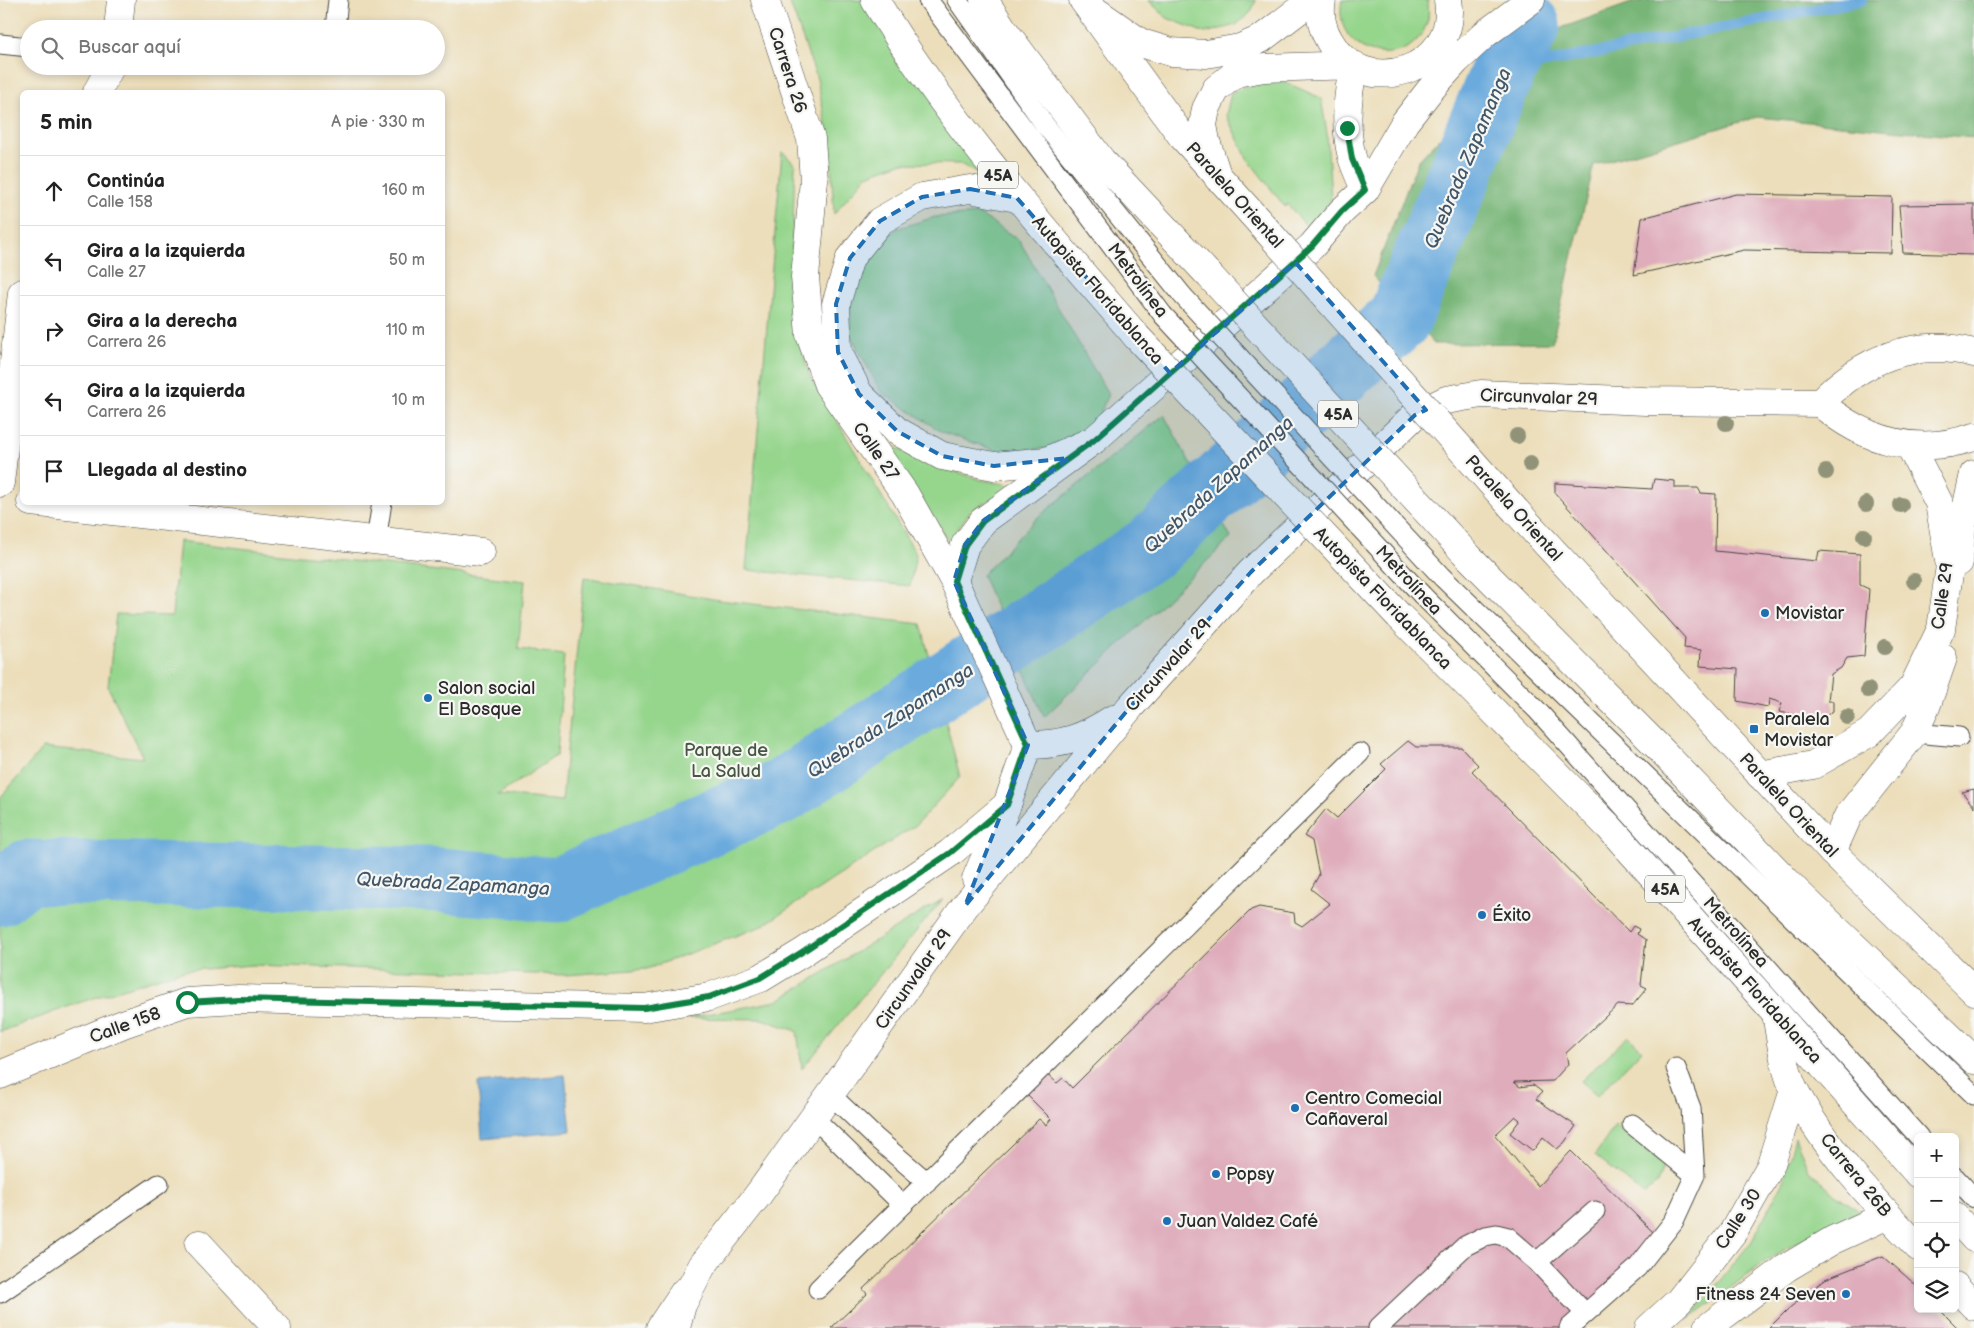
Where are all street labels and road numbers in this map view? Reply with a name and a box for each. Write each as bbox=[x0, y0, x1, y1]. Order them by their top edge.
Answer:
street label: Carrera 26 bbox=[764, 25, 811, 116]
street label: Paralela Oriental bbox=[1182, 138, 1288, 253]
road number: 45A bbox=[978, 162, 1018, 188]
street label: Autopista Floridablanca bbox=[1027, 212, 1168, 369]
street label: Metrolínea bbox=[1103, 239, 1172, 322]
street label: Circunvalar 29 bbox=[1480, 385, 1598, 410]
road number: 45A bbox=[1318, 400, 1358, 428]
street label: Calle 27 bbox=[848, 418, 903, 484]
street label: Paralela Oriental bbox=[1461, 451, 1567, 566]
street label: Autopista Floridablanca bbox=[1309, 523, 1456, 674]
street label: Metrolínea bbox=[1371, 541, 1446, 619]
street label: Calle 29 bbox=[1927, 561, 1958, 631]
street label: Circunvalar 29 bbox=[1121, 614, 1216, 716]
street label: Paralela Oriental bbox=[1735, 749, 1842, 862]
road number: 45A bbox=[1645, 876, 1685, 902]
street label: Metrolínea bbox=[1699, 893, 1773, 972]
street label: Autopista Floridablanca bbox=[1683, 913, 1826, 1068]
street label: Circunvalar 29 bbox=[871, 925, 956, 1034]
street label: Calle 158 bbox=[87, 1003, 164, 1048]
street label: Carrera 26B bbox=[1816, 1129, 1896, 1221]
street label: Calle 30 bbox=[1711, 1185, 1766, 1254]

